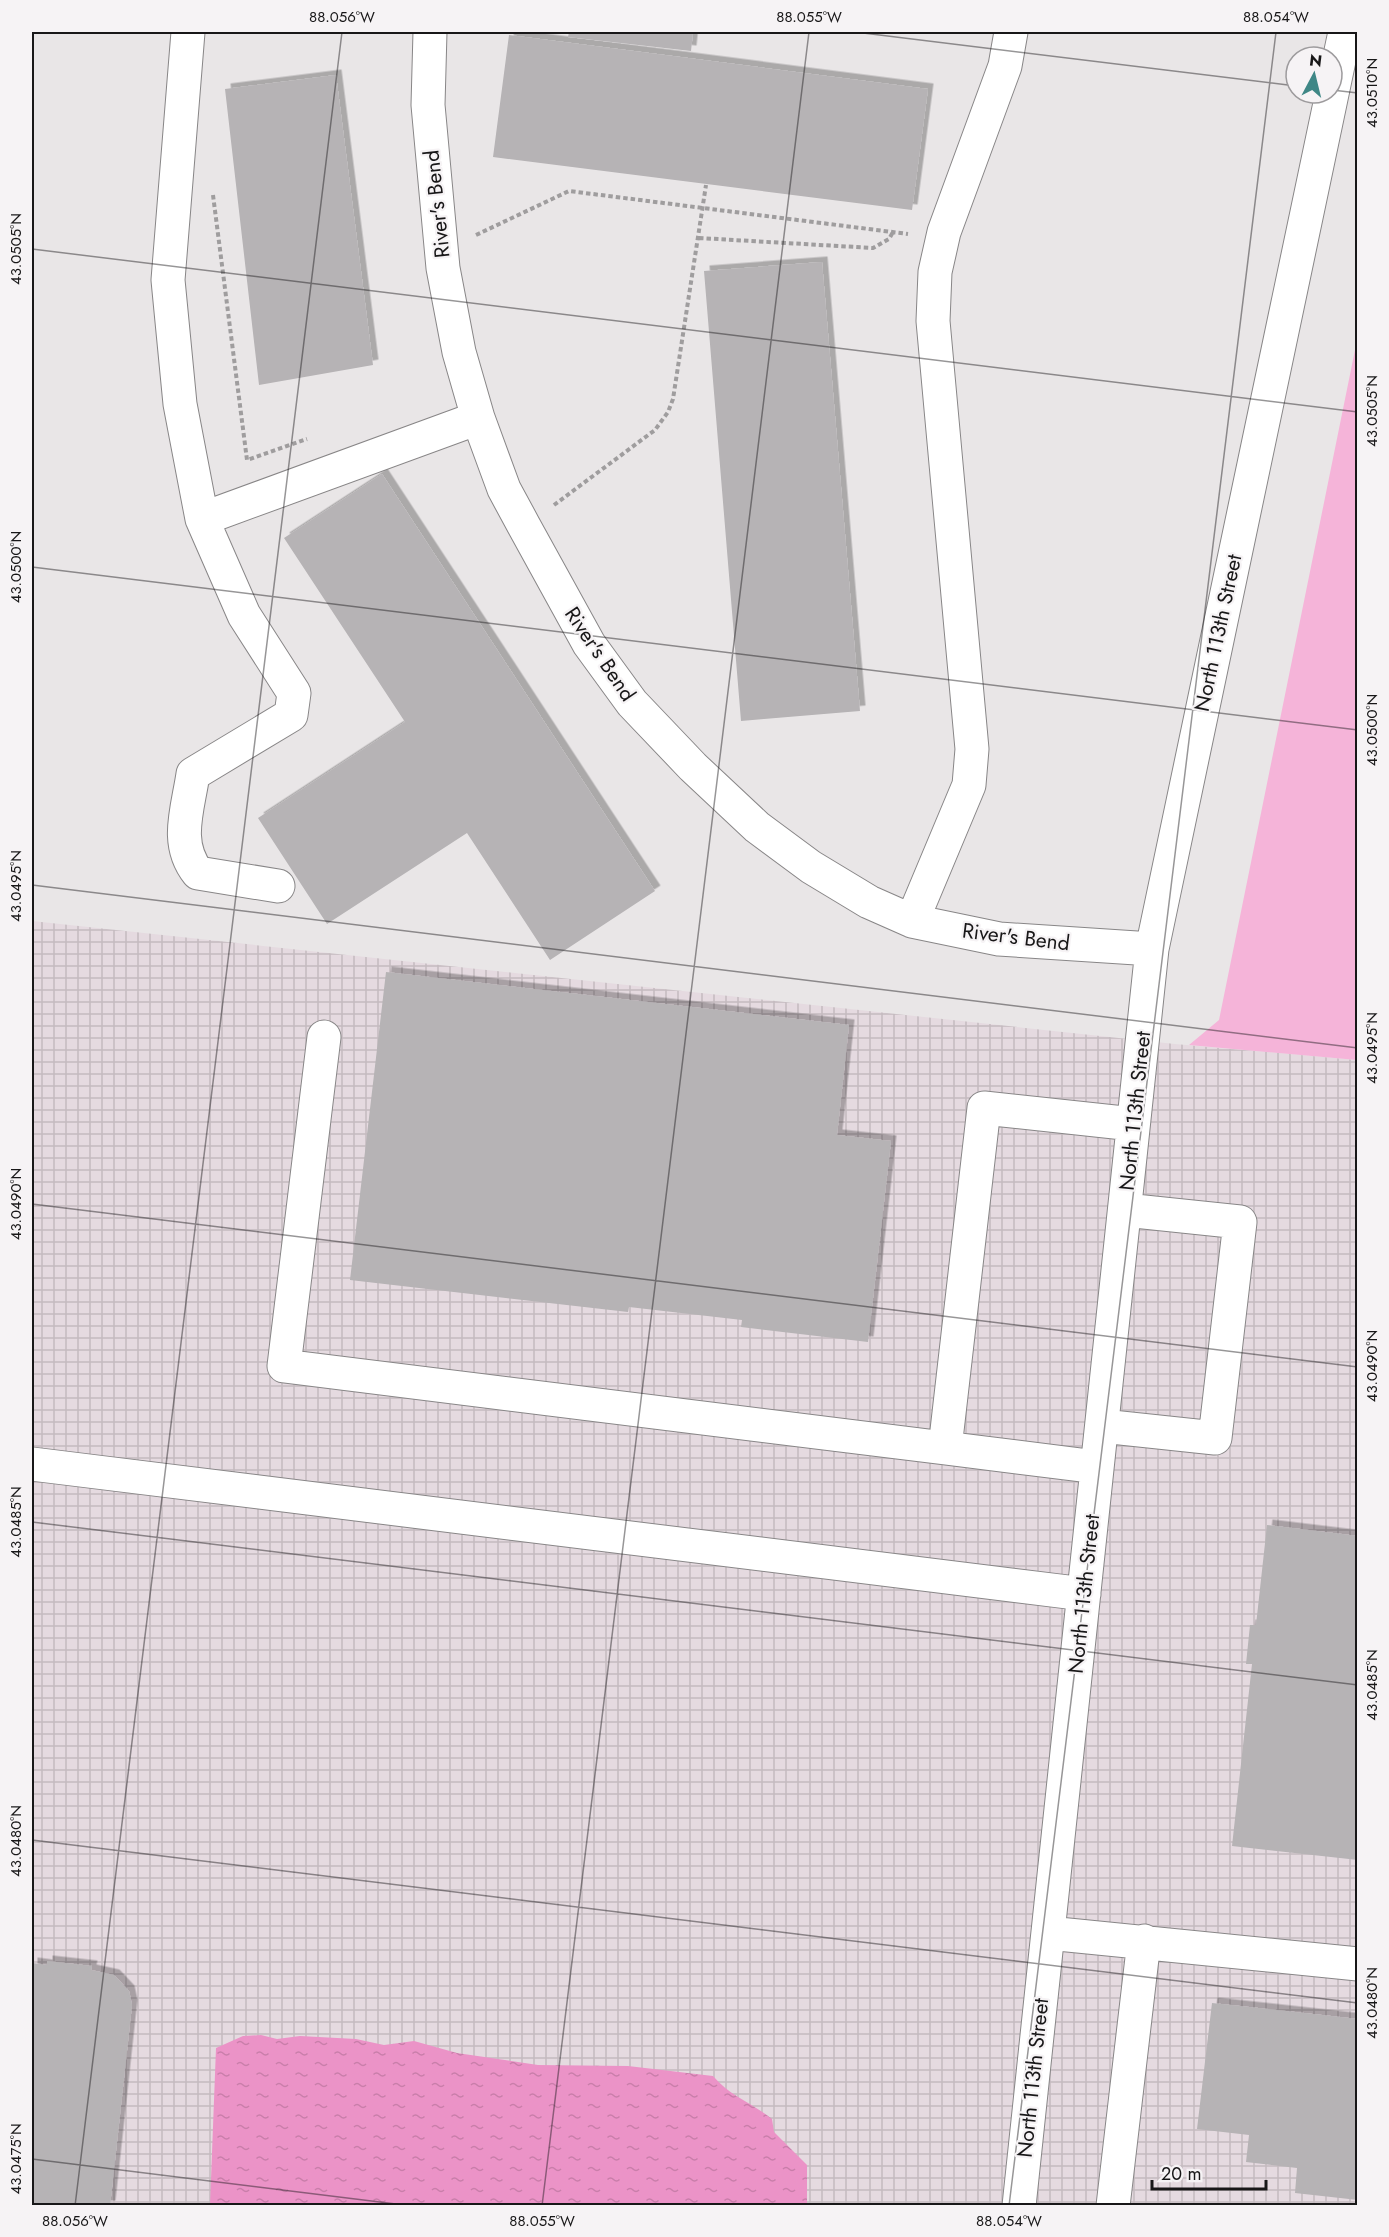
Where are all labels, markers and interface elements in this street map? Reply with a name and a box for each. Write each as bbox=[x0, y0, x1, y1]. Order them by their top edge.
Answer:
text: 88.056°W bbox=[309, 6, 375, 28]
text: 88.055°W bbox=[776, 6, 842, 28]
text: 88.054°W bbox=[1243, 6, 1309, 28]
north arrow bbox=[1284, 45, 1344, 105]
text: N bbox=[1308, 48, 1323, 73]
text: 43.0510°N bbox=[1361, 58, 1383, 128]
street label: River's Bend bbox=[416, 149, 458, 259]
text: 43.0505°N bbox=[5, 213, 27, 285]
text: 43.0505°N bbox=[1361, 375, 1383, 447]
text: 43.0500°N bbox=[5, 531, 27, 603]
street label: North 113th Street bbox=[1187, 552, 1249, 714]
street label: River's Bend bbox=[557, 601, 643, 707]
text: 43.0500°N bbox=[1361, 694, 1383, 766]
text: 43.0495°N bbox=[5, 850, 27, 922]
street label: River's Bend bbox=[960, 916, 1072, 958]
text: 43.0495°N bbox=[1361, 1012, 1383, 1084]
street label: North 113th Street bbox=[1112, 1030, 1158, 1192]
text: 43.0490°N bbox=[5, 1168, 27, 1240]
text: 43.0490°N bbox=[1361, 1330, 1383, 1402]
text: 43.0485°N bbox=[5, 1486, 27, 1558]
street label: North 113th Street bbox=[1061, 1513, 1107, 1675]
text: 43.0485°N bbox=[1361, 1649, 1383, 1721]
text: 43.0480°N bbox=[5, 1805, 27, 1877]
text: 43.0480°N bbox=[1361, 1967, 1383, 2039]
street label: North 113th Street bbox=[1010, 1997, 1056, 2159]
text: 43.0475°N bbox=[5, 2123, 27, 2195]
scale bar bbox=[1152, 2153, 1266, 2191]
text: 20 m bbox=[1161, 2161, 1201, 2187]
text: 88.056°W bbox=[42, 2210, 108, 2232]
text: 88.055°W bbox=[509, 2210, 575, 2232]
text: 88.054°W bbox=[976, 2210, 1042, 2232]

